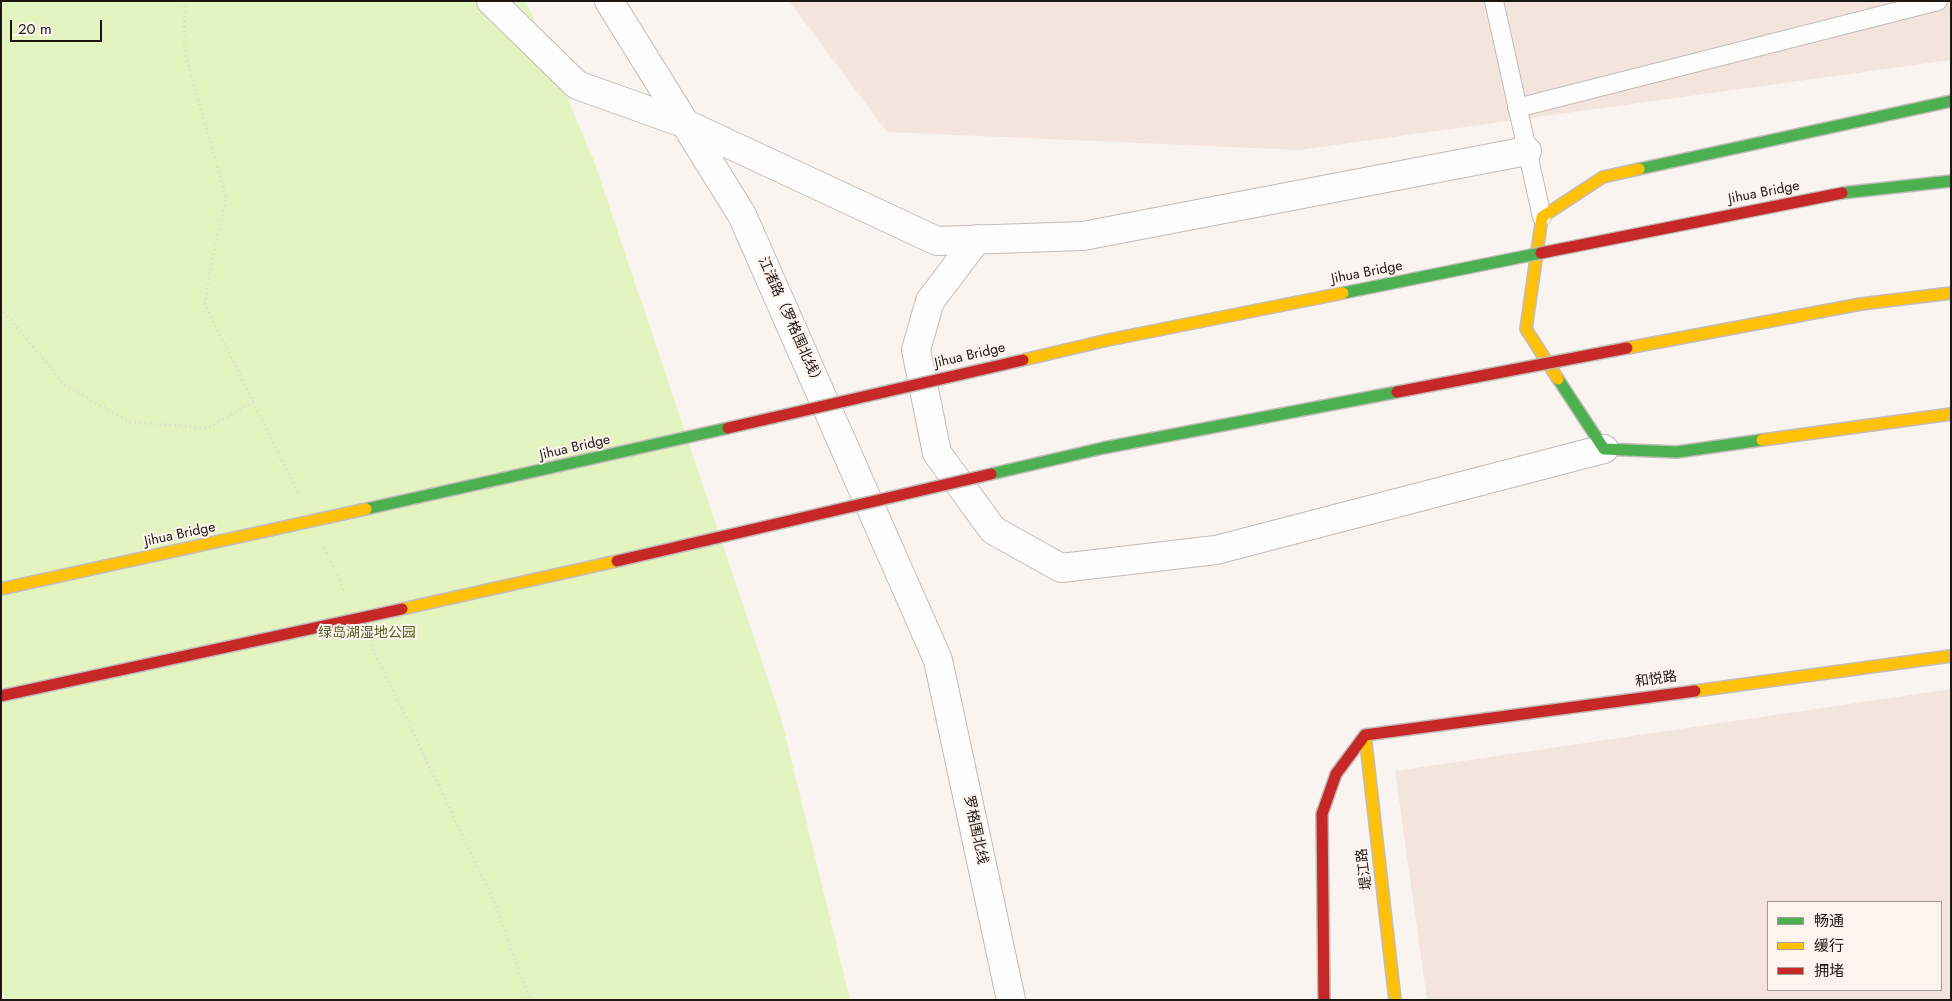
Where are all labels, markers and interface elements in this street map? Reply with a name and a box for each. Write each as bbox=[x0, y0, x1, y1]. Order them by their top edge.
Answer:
scale bar bbox=[12, 10, 105, 42]
text: 20 m bbox=[18, 18, 52, 40]
street label: Jihua Bridge bbox=[1727, 178, 1801, 208]
street label: 江渚路（罗格围北线） bbox=[754, 255, 826, 389]
street label: Jihua Bridge bbox=[1330, 258, 1404, 288]
street label: Jihua Bridge bbox=[933, 340, 1007, 372]
street label: Jihua Bridge bbox=[538, 432, 612, 464]
street label: Jihua Bridge bbox=[143, 519, 217, 551]
park label: 绿岛湖湿地公园 bbox=[318, 626, 416, 642]
street label: 和悦路 bbox=[1634, 669, 1678, 691]
street label: 罗格围北线 bbox=[960, 794, 990, 866]
street label: 堤江路 bbox=[1354, 847, 1376, 891]
legend bbox=[1767, 901, 1942, 991]
text: 畅通 bbox=[1814, 910, 1844, 932]
text: 缓行 bbox=[1814, 935, 1844, 957]
text: 拥堵 bbox=[1814, 960, 1844, 982]

